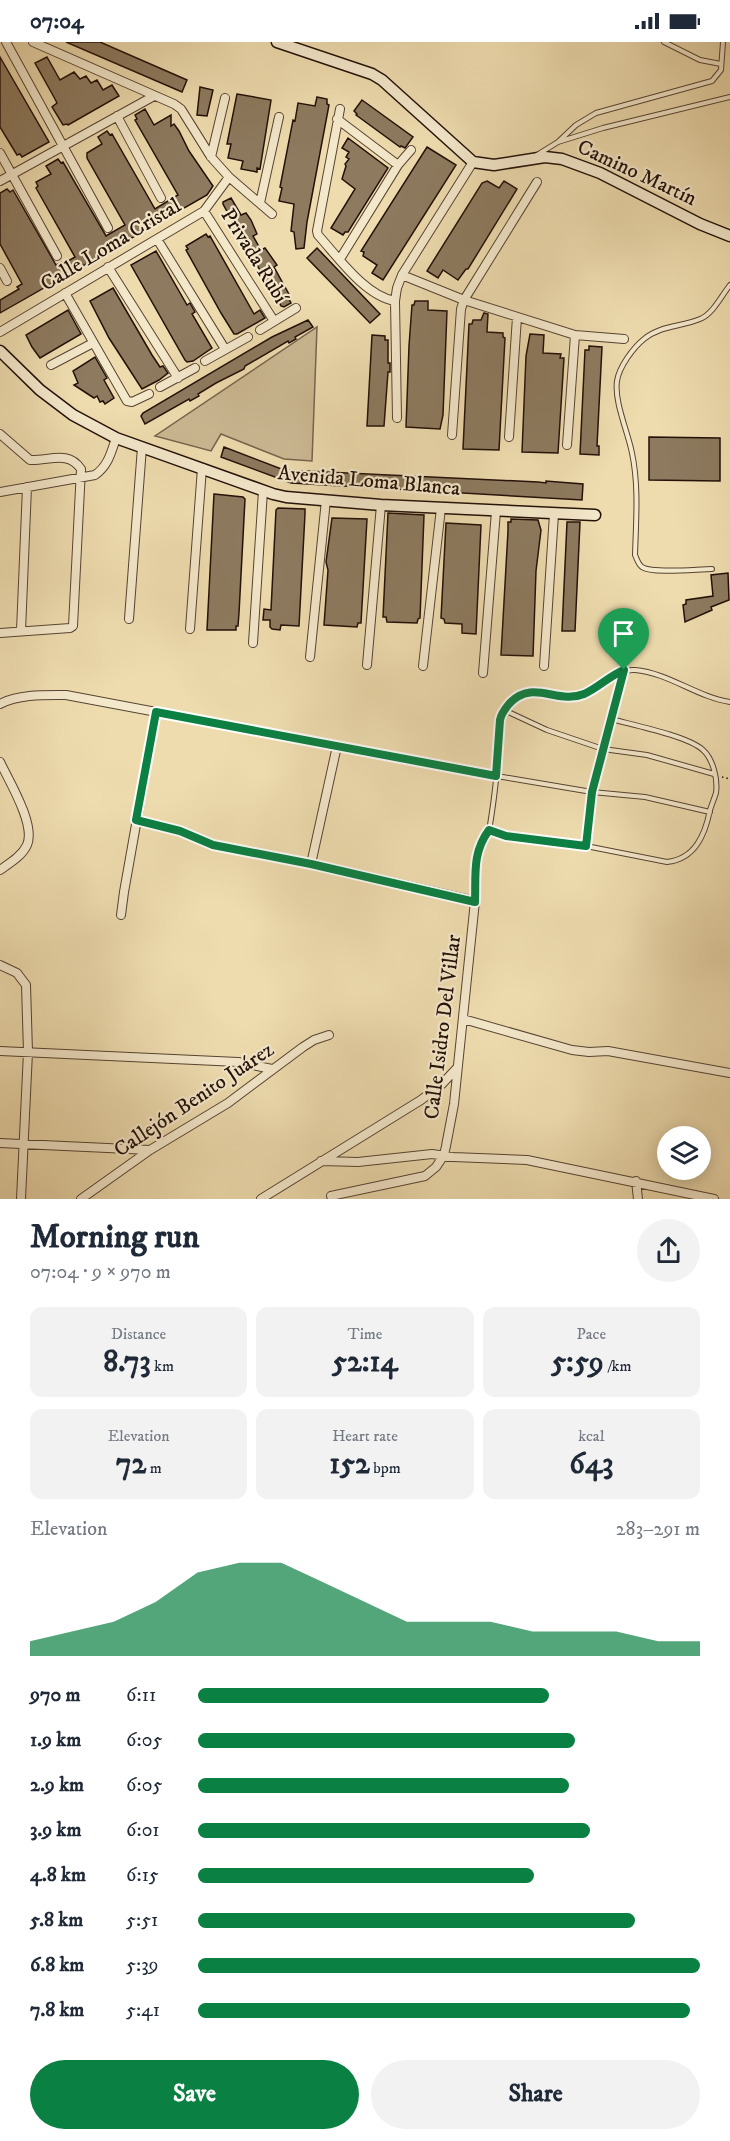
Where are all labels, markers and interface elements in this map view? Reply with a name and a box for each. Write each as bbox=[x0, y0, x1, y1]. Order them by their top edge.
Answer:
text: 07:04 bbox=[30, 8, 84, 35]
street label: Camino Martín bbox=[573, 134, 701, 212]
street label: Calle Loma Cristal bbox=[36, 192, 187, 297]
street label: Privada Rubí bbox=[215, 204, 294, 310]
street label: Avenida Loma Blanca bbox=[277, 460, 461, 502]
pin bbox=[598, 608, 649, 670]
icon: arrive bbox=[607, 617, 640, 650]
street label: Calle Isidro Del Villar bbox=[419, 933, 467, 1121]
street label: Callejón Benito Juárez bbox=[109, 1037, 279, 1163]
map controls bbox=[657, 1126, 711, 1180]
button: layers bbox=[657, 1126, 711, 1180]
text: Morning run bbox=[30, 1217, 199, 1258]
button: share bbox=[637, 1219, 700, 1282]
text: 07:04 · 9 × 970 m bbox=[30, 1260, 171, 1285]
text: Distance bbox=[111, 1324, 166, 1344]
text: Time bbox=[348, 1324, 382, 1344]
text: Pace bbox=[577, 1324, 606, 1344]
text: 8.73 bbox=[103, 1344, 151, 1381]
text: 52:14 bbox=[332, 1344, 398, 1381]
text: 5:59 bbox=[551, 1344, 604, 1381]
text: km bbox=[151, 1356, 174, 1376]
text: /km bbox=[604, 1356, 632, 1376]
text: Elevation bbox=[108, 1426, 170, 1446]
text: Heart rate bbox=[332, 1426, 398, 1446]
text: kcal bbox=[578, 1426, 604, 1446]
text: 72 bbox=[116, 1446, 146, 1483]
text: 152 bbox=[329, 1446, 370, 1483]
text: 643 bbox=[569, 1446, 613, 1483]
text: m bbox=[146, 1458, 162, 1478]
text: bpm bbox=[370, 1458, 401, 1478]
text: Elevation bbox=[30, 1517, 107, 1542]
text: 283–291 m bbox=[616, 1517, 700, 1542]
text: 970 m bbox=[30, 1683, 81, 1708]
text: 6:11 bbox=[126, 1683, 156, 1708]
text: 1.9 km bbox=[30, 1728, 81, 1753]
text: 6:05 bbox=[126, 1728, 162, 1753]
text: 2.9 km bbox=[30, 1773, 84, 1798]
text: 6:05 bbox=[126, 1773, 162, 1798]
text: 3.9 km bbox=[30, 1818, 81, 1843]
text: 6:01 bbox=[126, 1818, 160, 1843]
text: 4.8 km bbox=[30, 1863, 86, 1888]
text: 6:15 bbox=[126, 1863, 159, 1888]
text: 5.8 km bbox=[30, 1908, 83, 1933]
text: 5:51 bbox=[126, 1908, 158, 1933]
text: 6.8 km bbox=[30, 1953, 84, 1978]
text: 5:39 bbox=[126, 1953, 159, 1978]
text: 7.8 km bbox=[30, 1998, 84, 2023]
text: 5:41 bbox=[126, 1998, 160, 2023]
button: Save bbox=[30, 2060, 359, 2129]
button: Share bbox=[371, 2060, 700, 2129]

